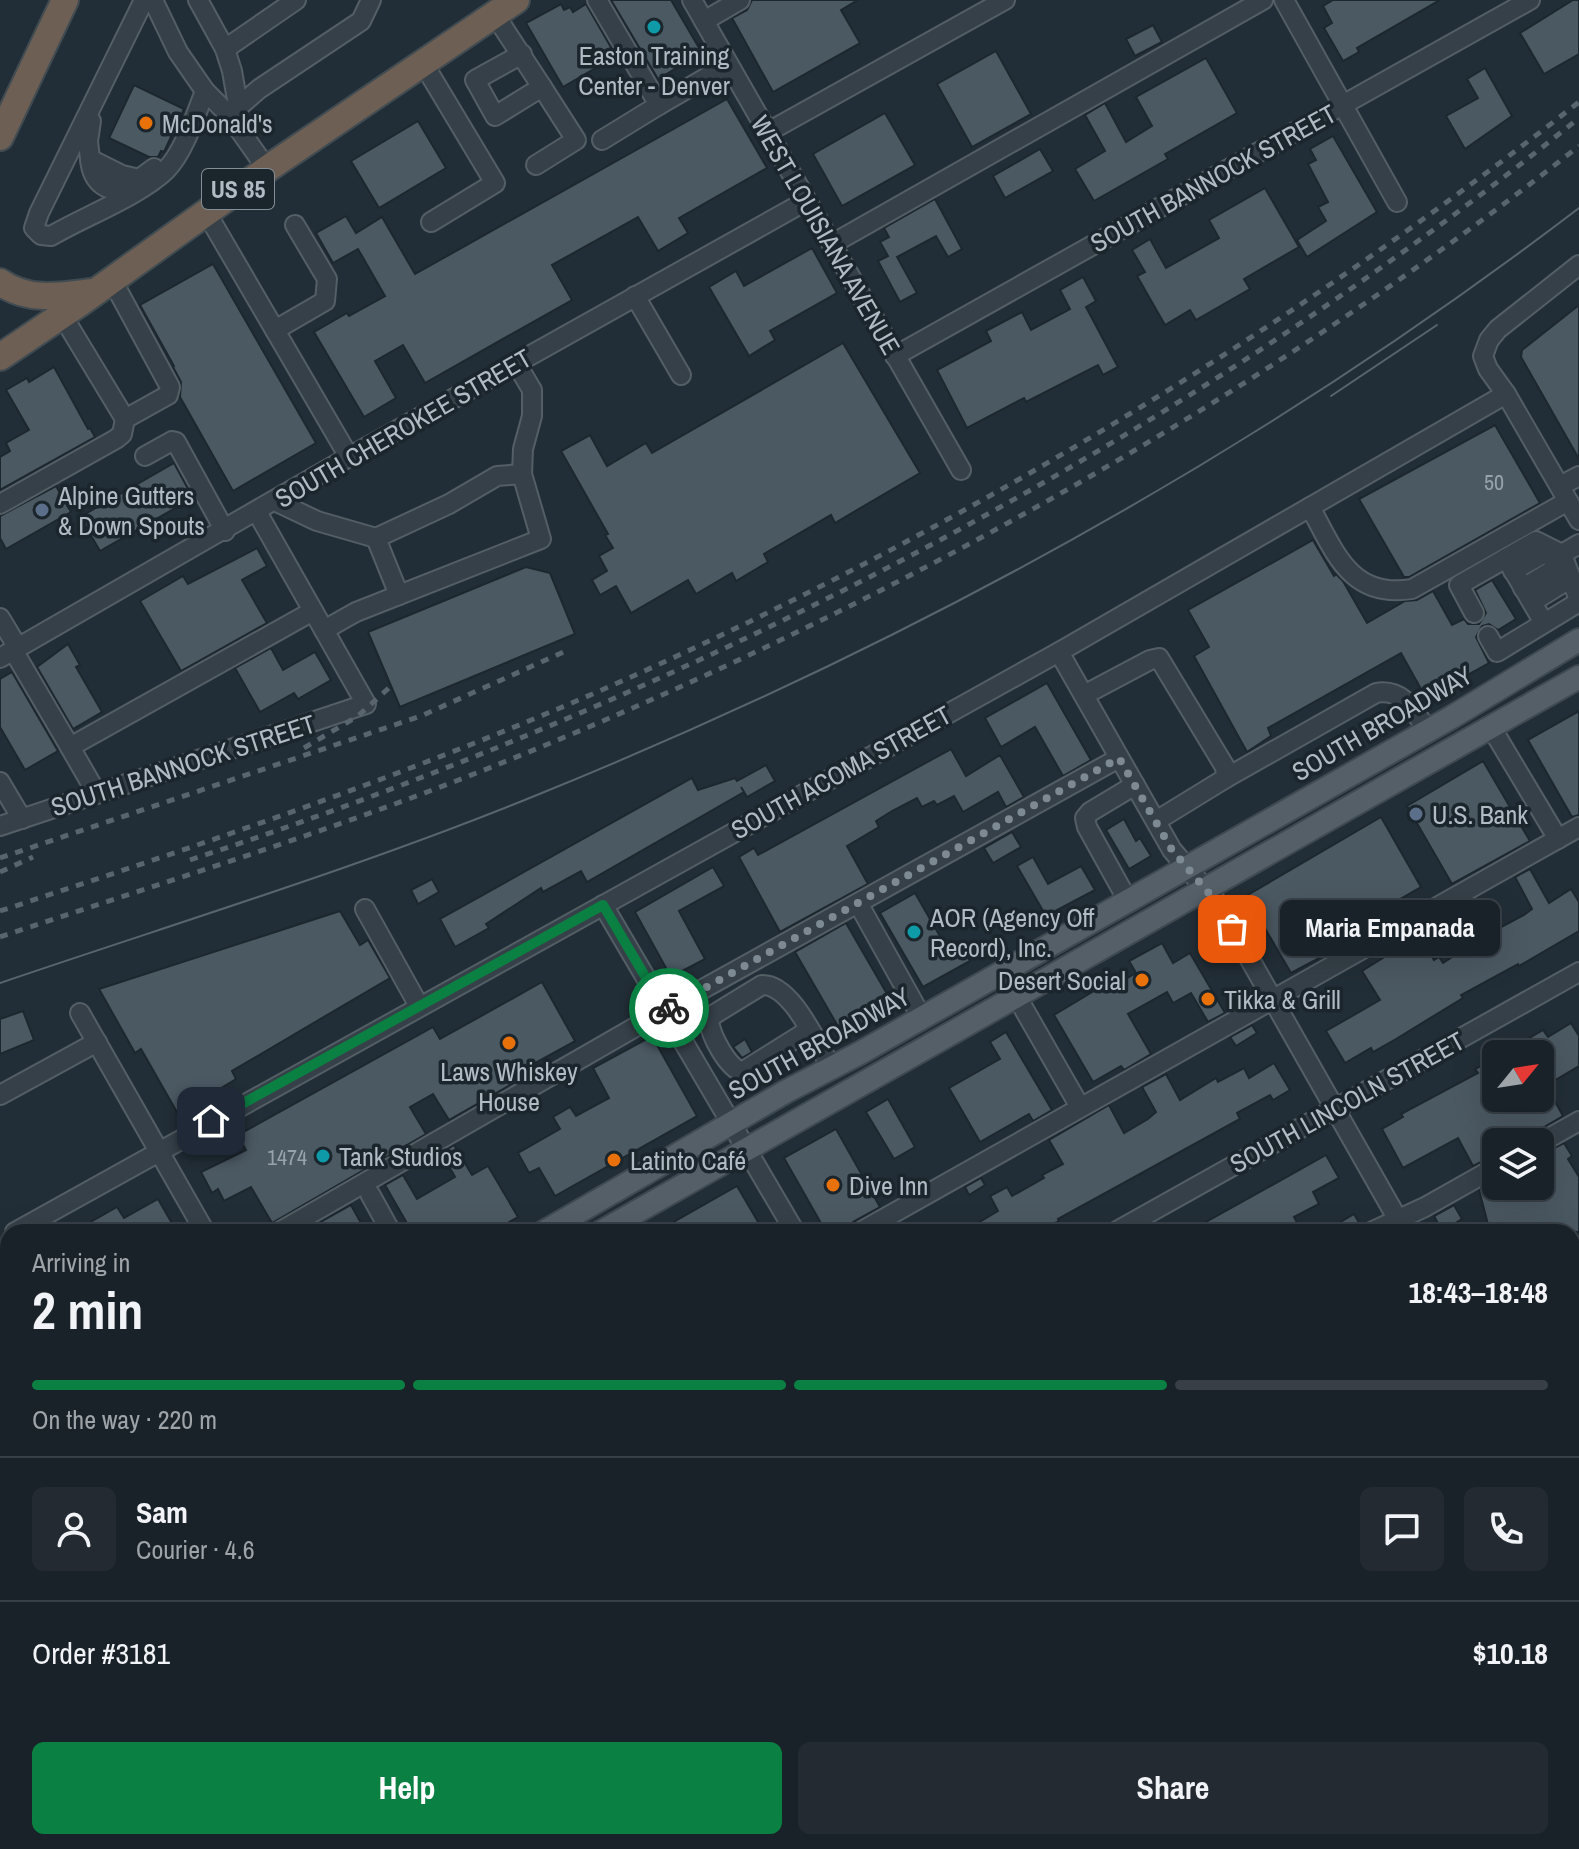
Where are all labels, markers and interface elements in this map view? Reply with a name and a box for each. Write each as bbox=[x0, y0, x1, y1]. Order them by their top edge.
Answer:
marker: Easton Training Center - Denver bbox=[645, 18, 663, 36]
place label: Easton Training Center - Denver bbox=[578, 38, 730, 103]
street label: SOUTH BANNOCK STREET bbox=[1084, 96, 1342, 260]
place label: McDonald's bbox=[162, 106, 273, 141]
street label: WEST LOUISIANA AVENUE bbox=[743, 109, 909, 361]
marker: McDonald's bbox=[137, 114, 155, 132]
road number: US 85 bbox=[202, 169, 274, 209]
street label: SOUTH CHEROKEE STREET bbox=[269, 340, 537, 516]
house number: 50 bbox=[1484, 467, 1504, 497]
place label: Alpine Gutters & Down Spouts bbox=[57, 478, 205, 543]
marker: Alpine Gutters & Down Spouts bbox=[33, 501, 51, 519]
street label: SOUTH BROADWAY bbox=[1286, 657, 1479, 789]
street label: SOUTH ACOMA STREET bbox=[725, 697, 957, 847]
street label: SOUTH BANNOCK STREET bbox=[46, 706, 320, 824]
place label: U.S. Bank bbox=[1432, 797, 1528, 832]
marker: U.S. Bank bbox=[1407, 805, 1425, 823]
pin bbox=[1198, 895, 1266, 963]
place label: AOR (Agency Off Record), Inc. bbox=[929, 900, 1095, 965]
callout: Maria Empanada bbox=[1280, 901, 1500, 957]
icon: bag bbox=[1210, 907, 1254, 951]
text: Maria Empanada bbox=[1305, 910, 1475, 945]
marker: AOR (Agency Off Record), Inc. bbox=[905, 923, 923, 941]
place label: Desert Social bbox=[998, 963, 1126, 998]
courier bbox=[629, 968, 709, 1048]
marker: Desert Social bbox=[1133, 971, 1151, 989]
street label: SOUTH BROADWAY bbox=[722, 978, 917, 1107]
place label: Tikka & Grill bbox=[1224, 982, 1341, 1017]
icon: bike bbox=[647, 986, 691, 1030]
marker: Tikka & Grill bbox=[1199, 990, 1217, 1008]
street label: SOUTH LINCOLN STREET bbox=[1224, 1023, 1470, 1181]
marker: Laws Whiskey House bbox=[500, 1034, 518, 1052]
north arrow bbox=[1482, 1040, 1554, 1112]
map controls bbox=[1482, 1040, 1554, 1200]
place label: Laws Whiskey House bbox=[440, 1054, 578, 1119]
pin bbox=[177, 1087, 245, 1155]
icon: home bbox=[189, 1099, 233, 1143]
button: layers bbox=[1482, 1128, 1554, 1200]
place label: Tank Studios bbox=[339, 1139, 463, 1174]
house number: 1474 bbox=[267, 1142, 307, 1172]
place label: Latinto Café bbox=[630, 1143, 746, 1178]
marker: Tank Studios bbox=[314, 1147, 332, 1165]
marker: Latinto Café bbox=[605, 1151, 623, 1169]
place label: Dive Inn bbox=[849, 1168, 928, 1203]
marker: Dive Inn bbox=[824, 1176, 842, 1194]
text: Arriving in bbox=[32, 1245, 130, 1280]
text: 18:43–18:48 bbox=[1409, 1272, 1548, 1312]
text: 2 min bbox=[32, 1275, 143, 1345]
text: On the way · 220 m bbox=[32, 1402, 217, 1437]
button: person bbox=[32, 1487, 116, 1571]
button: chat bbox=[1360, 1487, 1444, 1571]
button: phone bbox=[1464, 1487, 1548, 1571]
text: Sam bbox=[136, 1492, 188, 1532]
text: Courier · 4.6 bbox=[136, 1532, 255, 1567]
text: Order #3181 bbox=[32, 1633, 170, 1673]
text: $10.18 bbox=[1473, 1633, 1548, 1673]
button: Help bbox=[32, 1742, 782, 1834]
button: Share bbox=[798, 1742, 1548, 1834]

